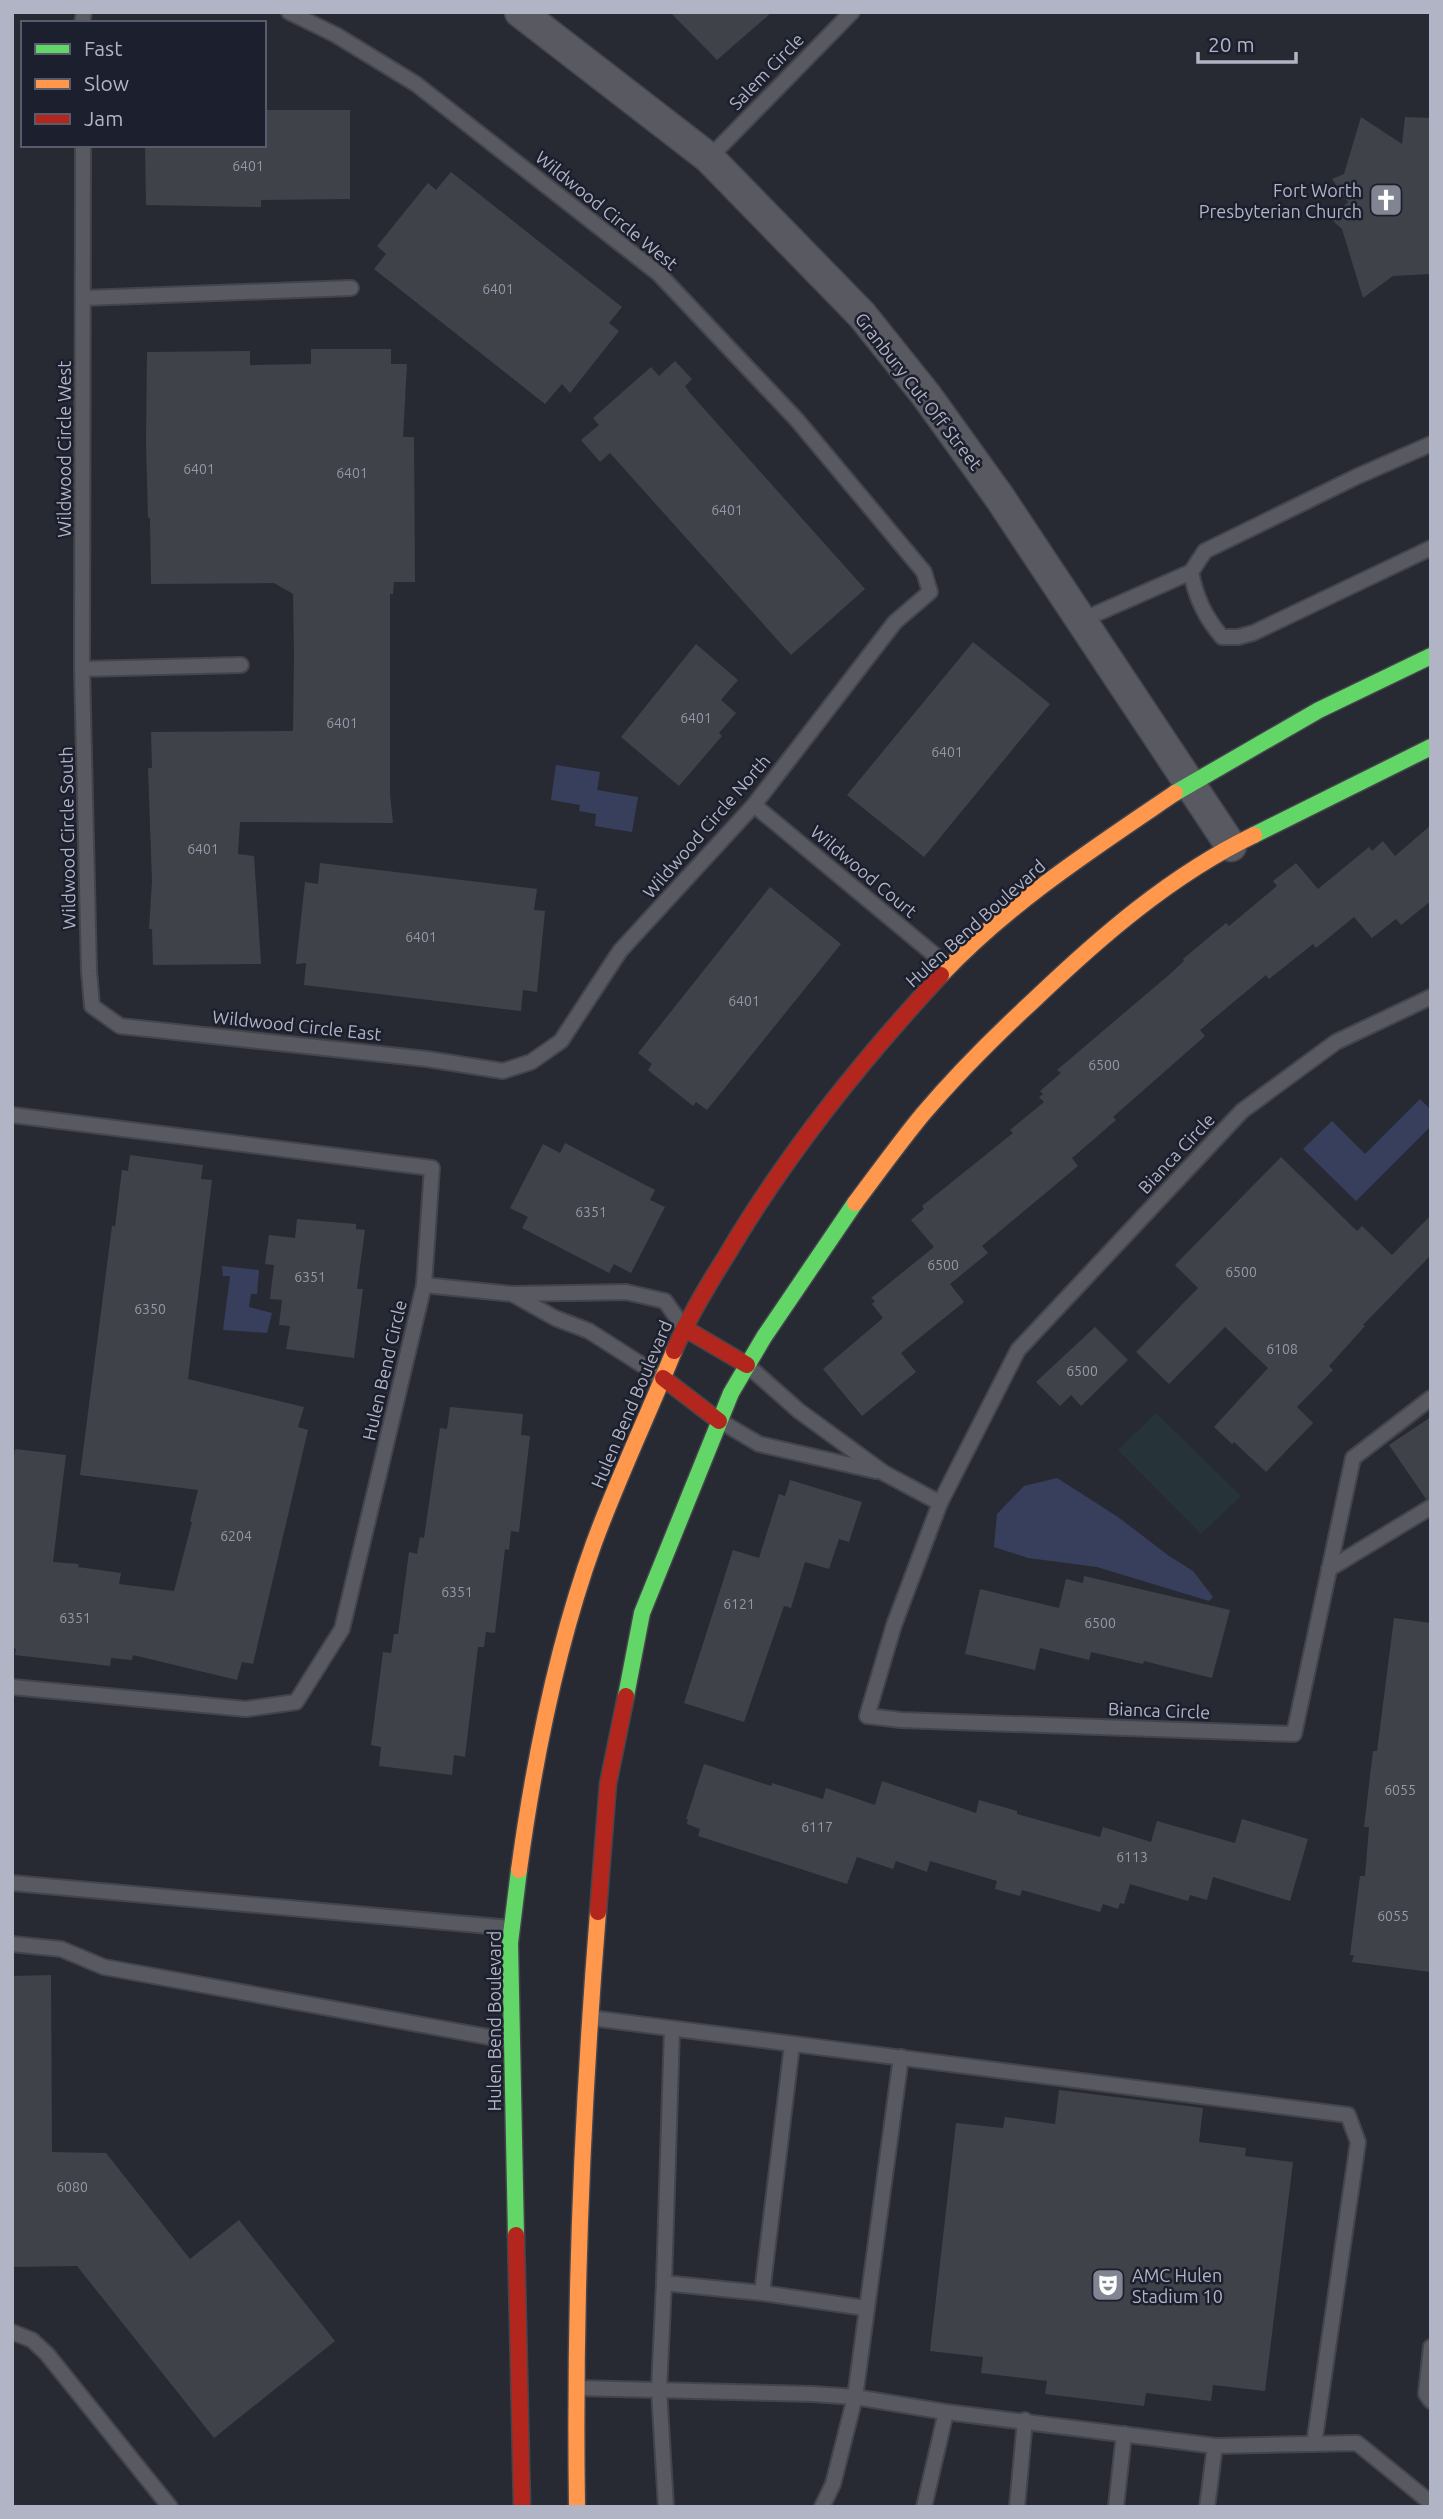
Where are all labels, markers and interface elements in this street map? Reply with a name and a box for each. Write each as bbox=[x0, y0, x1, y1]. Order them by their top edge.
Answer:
legend bbox=[21, 21, 266, 147]
scale bar bbox=[1198, 21, 1296, 65]
street label: Salem Circle bbox=[725, 29, 807, 113]
text: 20 m bbox=[1208, 32, 1255, 56]
text: Fast bbox=[84, 36, 122, 60]
text: Slow bbox=[84, 71, 129, 95]
text: Jam bbox=[84, 106, 123, 130]
street label: Wildwood Circle West bbox=[532, 147, 682, 273]
house number: 6401 bbox=[232, 158, 264, 174]
place label: Fort Worth Presbyterian Church bbox=[1199, 180, 1362, 221]
church icon: Fort Worth Presbyterian Church bbox=[1367, 181, 1405, 219]
house number: 6401 bbox=[482, 281, 514, 297]
street label: Granbury Cut Off Street bbox=[852, 309, 986, 473]
street label: Wildwood Circle West bbox=[54, 361, 74, 537]
house number: 6401 bbox=[183, 461, 215, 477]
house number: 6401 bbox=[336, 465, 368, 481]
house number: 6401 bbox=[711, 502, 743, 518]
house number: 6401 bbox=[680, 710, 712, 726]
house number: 6401 bbox=[326, 715, 358, 731]
house number: 6401 bbox=[931, 744, 963, 760]
street label: Wildwood Circle South bbox=[55, 746, 79, 930]
street label: Wildwood Circle North bbox=[638, 750, 774, 902]
street label: Wildwood Court bbox=[807, 821, 921, 921]
house number: 6401 bbox=[187, 841, 219, 857]
street label: Hulen Bend Boulevard bbox=[901, 855, 1049, 991]
house number: 6401 bbox=[405, 929, 437, 945]
house number: 6401 bbox=[728, 993, 760, 1009]
street label: Wildwood Circle East bbox=[211, 1006, 383, 1044]
house number: 6500 bbox=[1088, 1057, 1120, 1073]
street label: Bianca Circle bbox=[1134, 1109, 1218, 1197]
house number: 6351 bbox=[575, 1204, 607, 1220]
house number: 6500 bbox=[927, 1257, 959, 1273]
house number: 6500 bbox=[1225, 1264, 1257, 1280]
house number: 6351 bbox=[294, 1269, 326, 1285]
street label: Hulen Bend Circle bbox=[358, 1298, 410, 1442]
house number: 6350 bbox=[134, 1301, 166, 1317]
street label: Hulen Bend Boulevard bbox=[587, 1317, 675, 1491]
house number: 6108 bbox=[1266, 1341, 1298, 1357]
house number: 6500 bbox=[1066, 1363, 1098, 1379]
house number: 6204 bbox=[220, 1528, 252, 1544]
house number: 6351 bbox=[441, 1584, 473, 1600]
house number: 6121 bbox=[723, 1596, 755, 1612]
house number: 6351 bbox=[59, 1610, 91, 1626]
house number: 6500 bbox=[1084, 1615, 1116, 1631]
street label: Bianca Circle bbox=[1108, 1698, 1210, 1722]
house number: 6055 bbox=[1384, 1782, 1416, 1798]
house number: 6117 bbox=[801, 1819, 833, 1835]
house number: 6113 bbox=[1116, 1849, 1148, 1865]
house number: 6055 bbox=[1377, 1908, 1409, 1924]
street label: Hulen Bend Boulevard bbox=[484, 1931, 504, 2111]
house number: 6080 bbox=[56, 2179, 88, 2195]
place label: AMC Hulen Stadium 10 bbox=[1132, 2265, 1223, 2306]
theatre icon: AMC Hulen Stadium 10 bbox=[1089, 2266, 1127, 2304]

